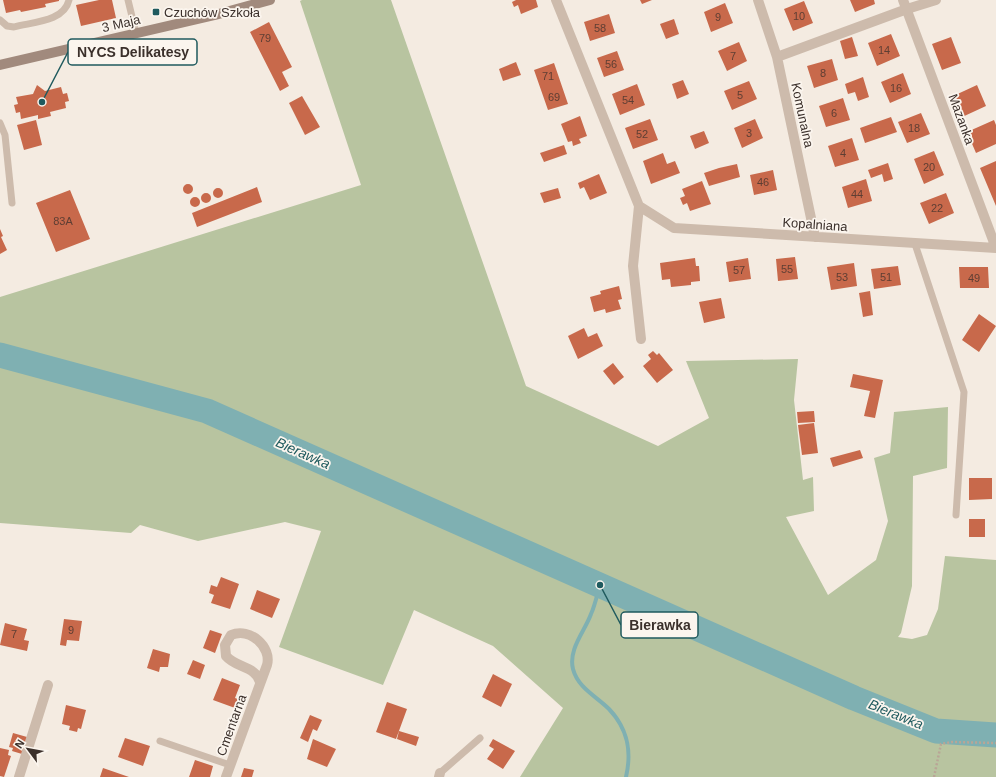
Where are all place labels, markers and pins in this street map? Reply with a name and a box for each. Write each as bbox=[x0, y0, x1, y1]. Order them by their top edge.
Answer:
place label: Czuchów Szkoła bbox=[164, 5, 261, 20]
marker: Czuchów Szkoła bbox=[151, 7, 161, 17]
callout: NYCS Delikatesy bbox=[68, 39, 197, 65]
callout: Bierawka bbox=[621, 612, 698, 638]

